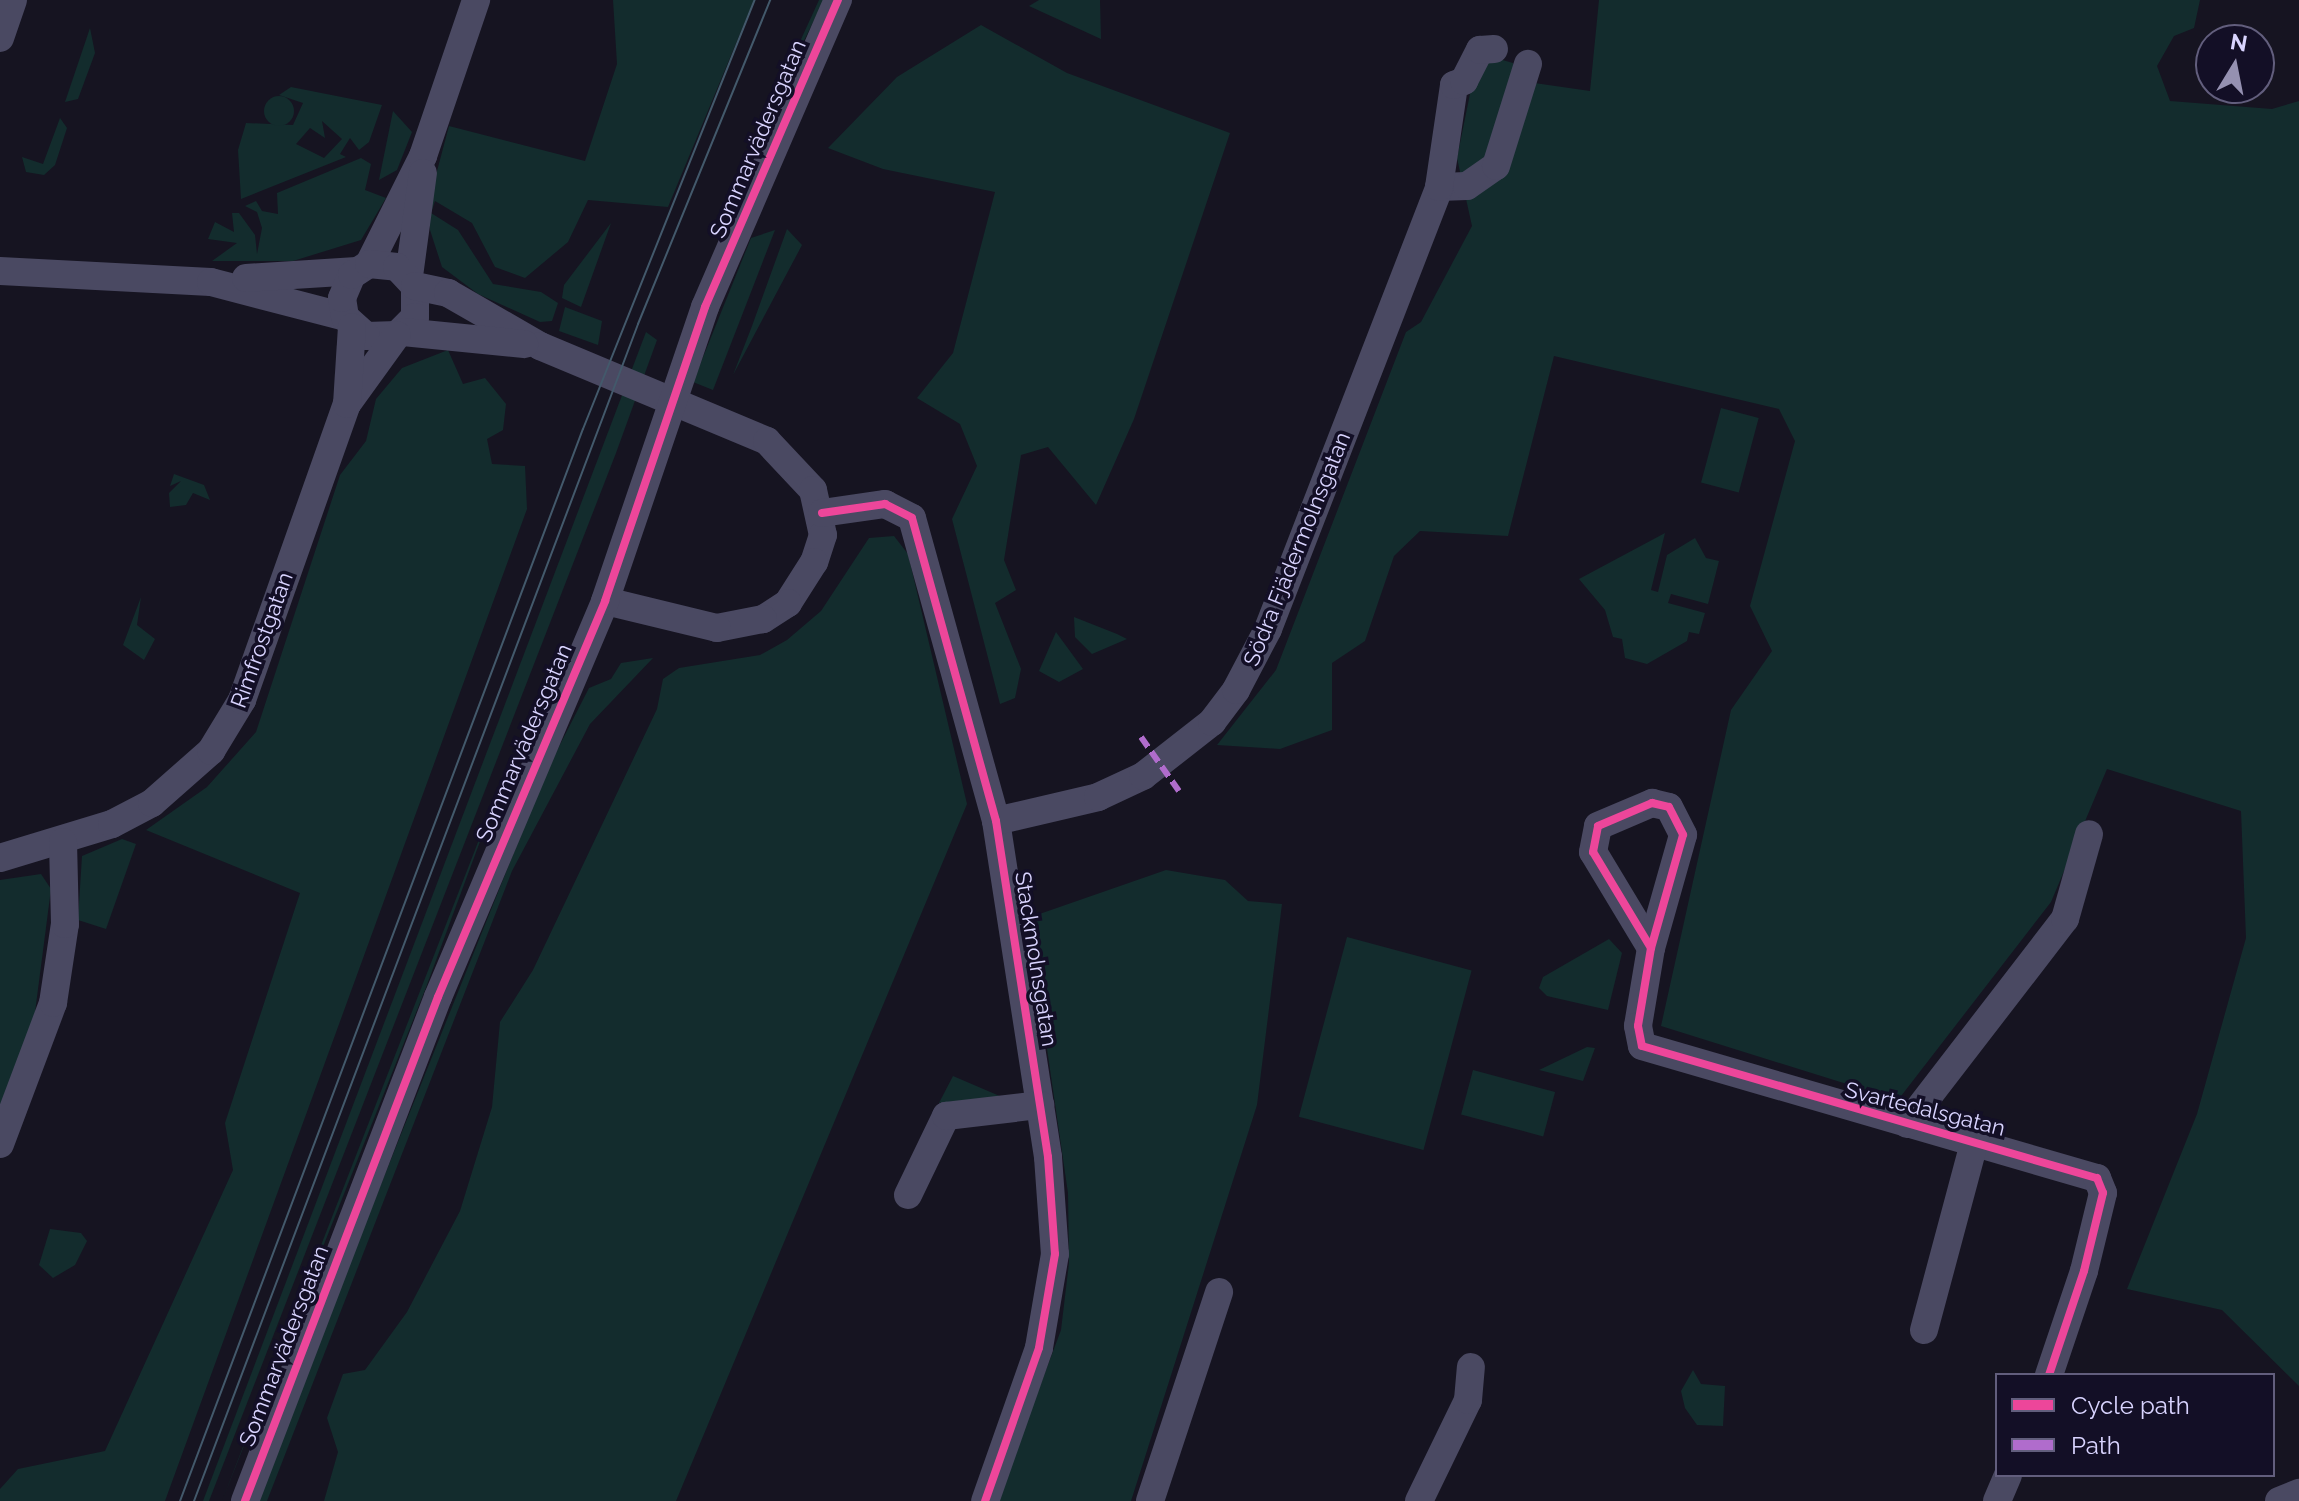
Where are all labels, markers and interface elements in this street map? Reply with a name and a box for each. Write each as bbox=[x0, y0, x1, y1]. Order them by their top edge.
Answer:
north arrow bbox=[2195, 24, 2275, 104]
text: N bbox=[2228, 28, 2249, 57]
street label: Sommarvädersgatan bbox=[704, 36, 812, 242]
street label: Södra Fjädermolnsgatan bbox=[1238, 428, 1356, 670]
street label: Rimfrostgatan bbox=[225, 569, 299, 711]
street label: Sommarvädersgatan bbox=[470, 640, 578, 846]
street label: Stackmolnsgatan bbox=[1009, 870, 1063, 1048]
street label: Svartedalsgatan bbox=[1842, 1076, 2008, 1142]
street label: Sommarvädersgatan bbox=[234, 1242, 334, 1450]
legend bbox=[1995, 1373, 2275, 1477]
text: Cycle path bbox=[2071, 1391, 2190, 1420]
text: Path bbox=[2071, 1431, 2121, 1460]

